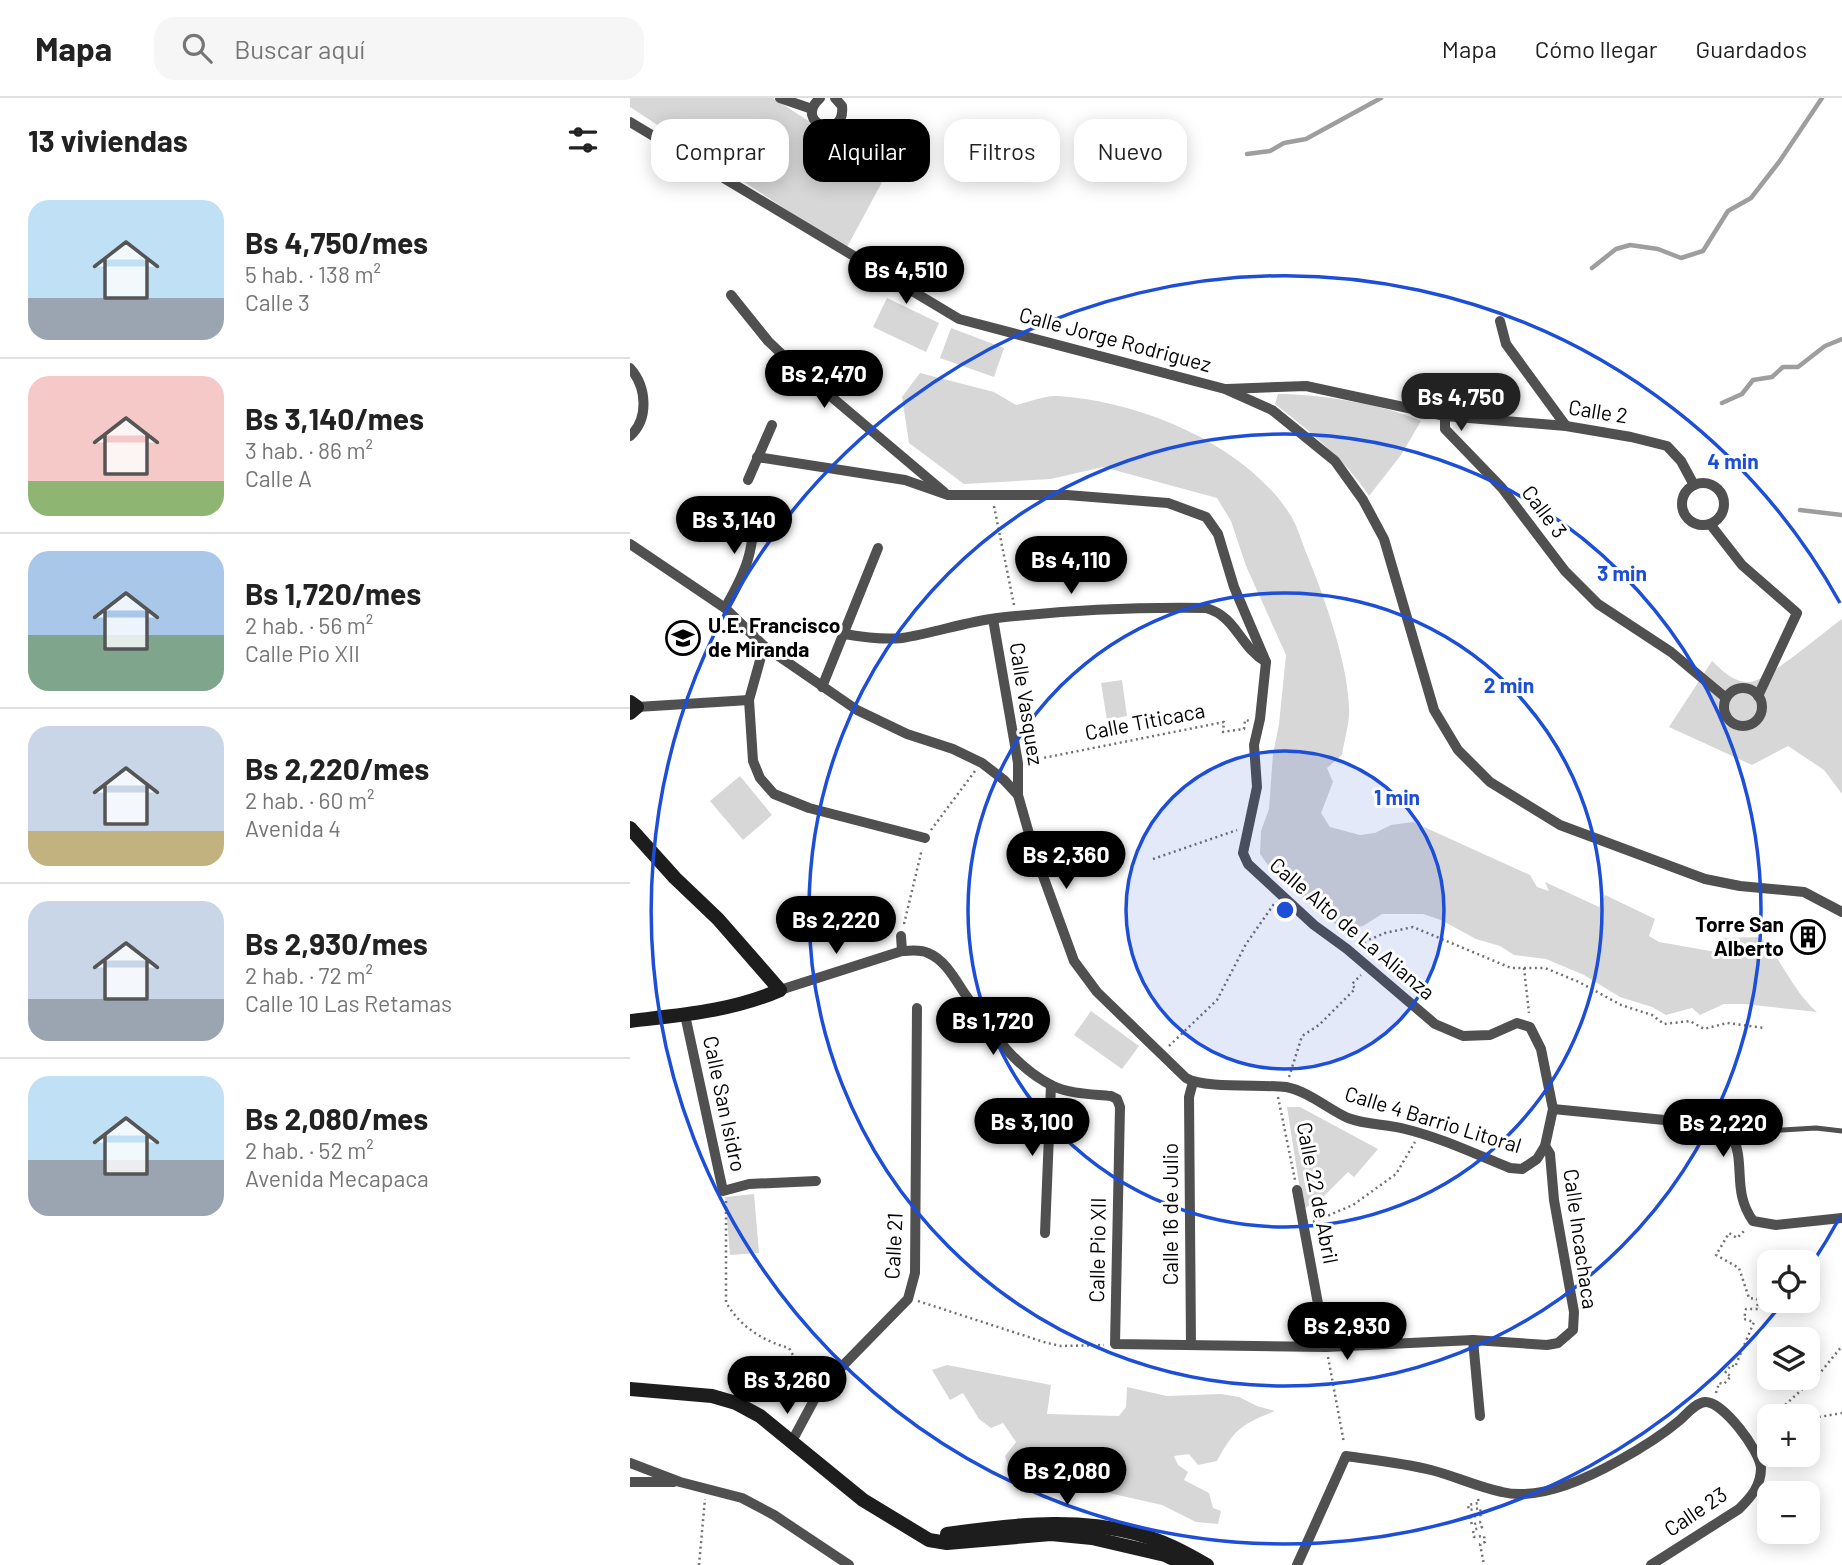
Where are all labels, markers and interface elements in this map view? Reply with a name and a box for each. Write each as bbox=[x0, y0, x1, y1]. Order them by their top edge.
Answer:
search box bbox=[154, 17, 644, 80]
text: Mapa bbox=[35, 28, 112, 68]
icon: search bbox=[178, 29, 216, 67]
text: Buscar aquí bbox=[234, 33, 365, 64]
text: Mapa bbox=[1442, 34, 1497, 63]
text: Cómo llegar bbox=[1535, 34, 1657, 63]
text: Guardados bbox=[1695, 34, 1807, 63]
chip: Comprar bbox=[651, 119, 789, 182]
chip: Alquilar bbox=[803, 119, 930, 182]
chip: Filtros bbox=[944, 119, 1060, 182]
chip: Nuevo bbox=[1074, 119, 1187, 182]
icon: filters bbox=[564, 121, 602, 159]
text: 13 viviendas bbox=[28, 122, 188, 158]
text: Bs 4,750/mes bbox=[245, 224, 428, 260]
icon: home bbox=[84, 228, 168, 312]
pin: Bs 4,510 bbox=[834, 246, 978, 306]
text: Bs 4,510 bbox=[864, 255, 948, 283]
text: 5 hab. · 138 m² bbox=[245, 260, 381, 288]
text: Calle 3 bbox=[245, 288, 310, 316]
street label: Calle Jorge Rodriguez bbox=[1017, 301, 1214, 376]
pin: Bs 2,470 bbox=[752, 350, 896, 410]
text: Bs 2,470 bbox=[781, 359, 867, 387]
pin: Bs 4,750 bbox=[1389, 374, 1533, 433]
text: Bs 4,750 bbox=[1417, 382, 1505, 410]
street label: Calle 2 bbox=[1567, 394, 1630, 428]
text: Bs 3,140/mes bbox=[245, 400, 424, 436]
icon: home bbox=[84, 404, 168, 488]
text: 3 hab. · 86 m² bbox=[245, 436, 373, 464]
text: 4 min bbox=[1707, 448, 1759, 473]
text: Calle A bbox=[245, 464, 312, 492]
street label: Calle 3 bbox=[1517, 480, 1573, 542]
pin: Bs 3,140 bbox=[662, 496, 806, 556]
text: Bs 3,140 bbox=[692, 505, 776, 533]
pin: Bs 4,110 bbox=[999, 536, 1143, 596]
text: Bs 4,110 bbox=[1031, 545, 1111, 573]
text: 3 min bbox=[1597, 560, 1647, 585]
text: Bs 1,720/mes bbox=[245, 575, 421, 611]
icon: home bbox=[84, 579, 168, 663]
text: 2 hab. · 56 m² bbox=[245, 611, 373, 639]
place label: U.E. Francisco de Miranda bbox=[708, 612, 841, 661]
school or university icon: U.E. Francisco de Miranda bbox=[664, 619, 702, 657]
text: Calle Pio XII bbox=[245, 639, 360, 667]
street label: Calle Vasquez bbox=[1005, 641, 1050, 767]
text: 2 min bbox=[1484, 672, 1534, 697]
street label: Calle Titicaca bbox=[1083, 697, 1207, 744]
text: Bs 2,220/mes bbox=[245, 750, 429, 786]
icon: home bbox=[84, 754, 168, 838]
text: 1 min bbox=[1374, 784, 1420, 809]
text: 2 hab. · 60 m² bbox=[245, 786, 375, 814]
text: Avenida 4 bbox=[245, 814, 341, 842]
pin: Bs 2,360 bbox=[994, 832, 1138, 891]
text: Bs 2,360 bbox=[1022, 840, 1110, 868]
street label: Calle Alto de La Alianza bbox=[1265, 852, 1441, 1004]
pin: Bs 2,220 bbox=[764, 896, 908, 956]
centre of rings bbox=[1273, 898, 1297, 922]
text: Bs 2,220 bbox=[792, 905, 880, 933]
place label: Torre San Alberto bbox=[1695, 911, 1784, 960]
building icon: Torre San Alberto bbox=[1789, 918, 1827, 956]
text: Bs 2,930/mes bbox=[245, 925, 428, 961]
icon: home bbox=[84, 929, 168, 1013]
text: 2 hab. · 72 m² bbox=[245, 961, 373, 989]
text: Calle 10 Las Retamas bbox=[245, 989, 452, 1017]
pin: Bs 1,720 bbox=[921, 998, 1065, 1057]
text: Bs 1,720 bbox=[952, 1006, 1034, 1034]
street label: Calle San Isidro bbox=[699, 1033, 752, 1174]
street label: Calle 4 Barrio Litoral bbox=[1342, 1080, 1525, 1157]
pin: Bs 3,100 bbox=[960, 1098, 1104, 1158]
text: Bs 2,080/mes bbox=[245, 1100, 428, 1136]
pin: Bs 2,220 bbox=[1651, 1100, 1795, 1159]
icon: home bbox=[84, 1104, 168, 1188]
text: Bs 3,100 bbox=[990, 1107, 1074, 1135]
text: Bs 2,220 bbox=[1679, 1108, 1767, 1136]
street label: Calle 22 de Abril bbox=[1292, 1120, 1344, 1266]
text: 2 hab. · 52 m² bbox=[245, 1136, 374, 1164]
street label: Calle 16 de Julio bbox=[1157, 1143, 1182, 1285]
text: Avenida Mecapaca bbox=[245, 1164, 429, 1192]
street label: Calle Incachaca bbox=[1559, 1167, 1604, 1310]
street label: Calle Pio XII bbox=[1083, 1197, 1110, 1303]
street label: Calle 21 bbox=[878, 1212, 907, 1280]
map controls bbox=[1757, 1250, 1820, 1544]
button: locate bbox=[1757, 1250, 1820, 1313]
pin: Bs 2,930 bbox=[1275, 1302, 1419, 1362]
text: Bs 2,930 bbox=[1304, 1311, 1390, 1339]
button: layers bbox=[1757, 1327, 1820, 1390]
pin: Bs 3,260 bbox=[715, 1356, 859, 1416]
text: Bs 3,260 bbox=[743, 1365, 831, 1393]
button: + bbox=[1757, 1404, 1820, 1467]
pin: Bs 2,080 bbox=[995, 1448, 1139, 1507]
text: Bs 2,080 bbox=[1023, 1456, 1111, 1484]
street label: Calle 23 bbox=[1659, 1481, 1731, 1541]
button: − bbox=[1757, 1481, 1820, 1544]

